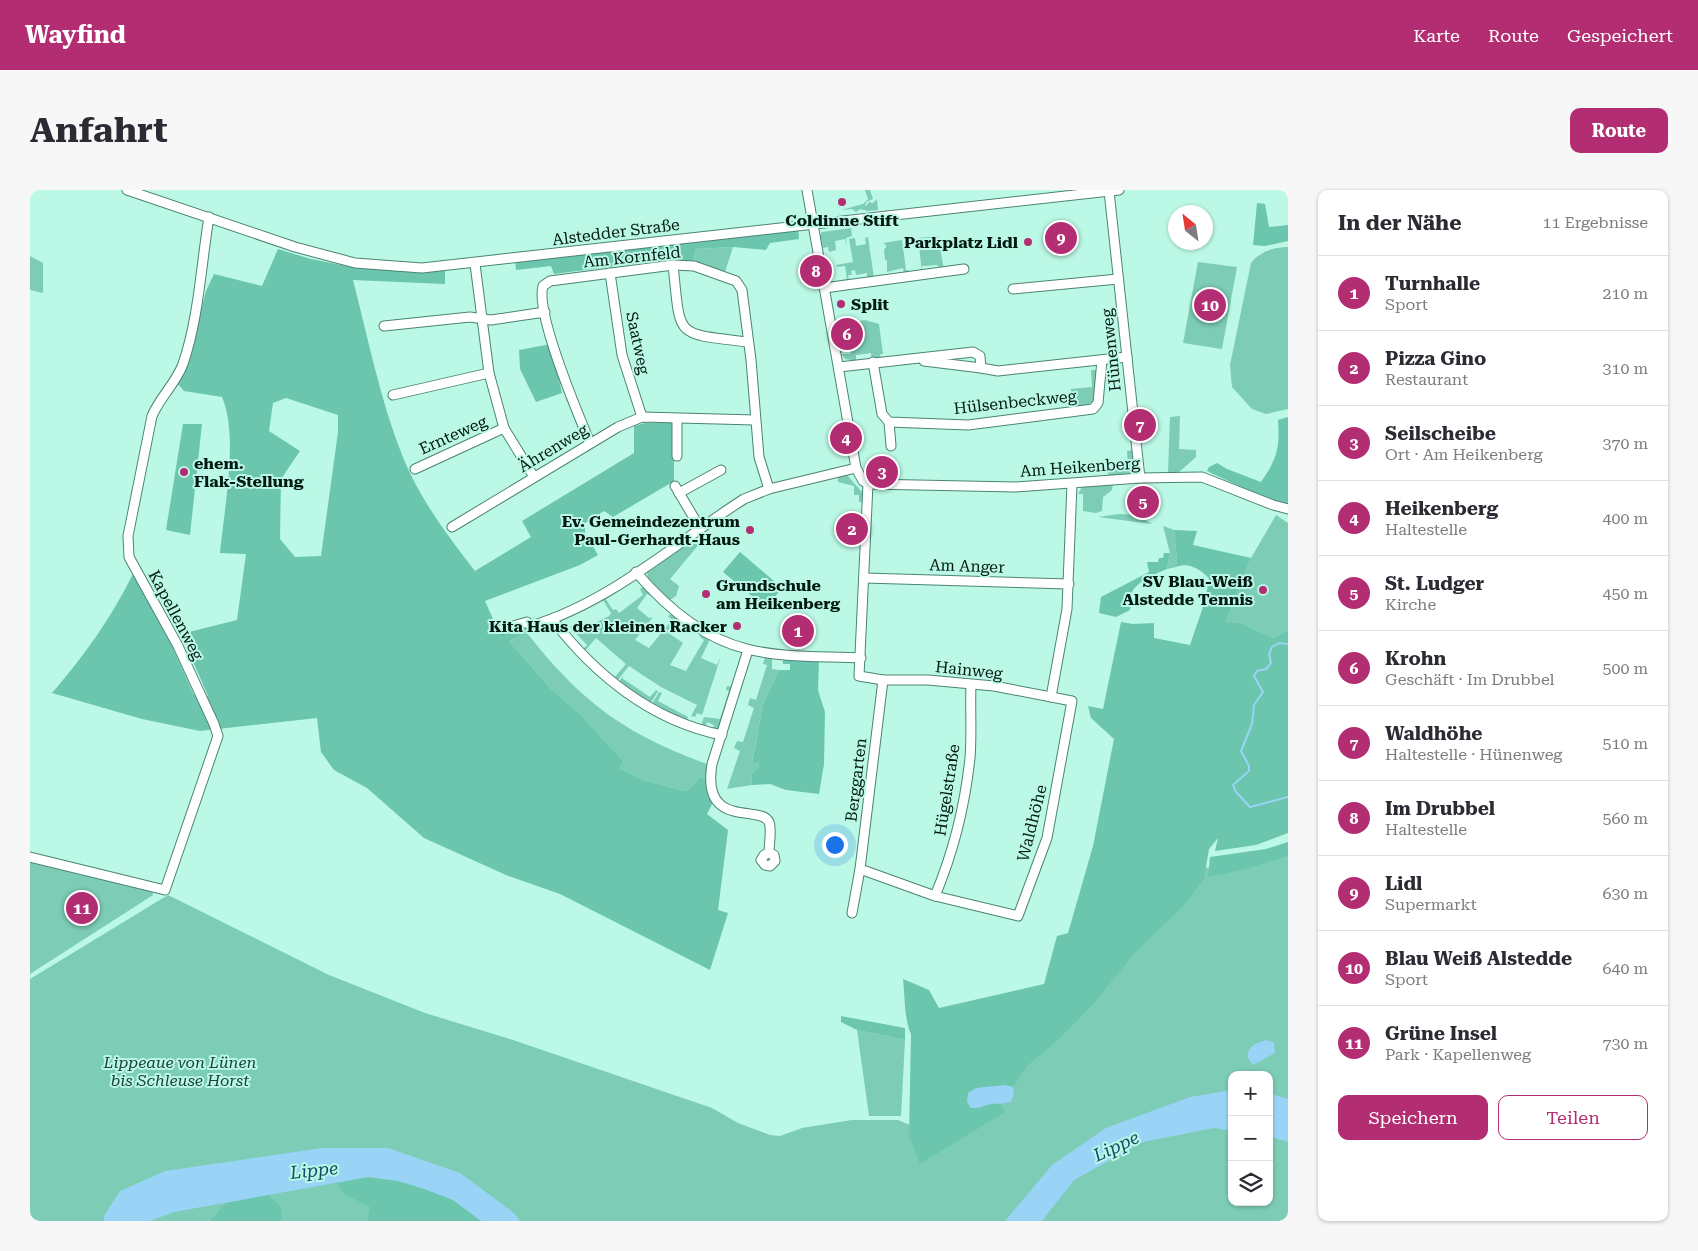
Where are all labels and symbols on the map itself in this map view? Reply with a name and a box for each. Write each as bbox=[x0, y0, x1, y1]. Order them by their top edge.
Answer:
marker: Coldinne Stift bbox=[836, 196, 848, 208]
north arrow bbox=[1168, 205, 1213, 250]
place label: Coldinne Stift bbox=[785, 211, 899, 230]
street label: Alstedder Straße bbox=[551, 215, 681, 249]
pin: 9 bbox=[1045, 219, 1077, 257]
place label: Parkplatz Lidl bbox=[904, 233, 1019, 252]
marker: Parkplatz Lidl bbox=[1022, 236, 1034, 248]
street label: Am Kornfeld bbox=[582, 242, 682, 272]
pin: 8 bbox=[800, 252, 832, 290]
pin: 10 bbox=[1194, 286, 1226, 324]
place label: Split bbox=[851, 295, 889, 314]
marker: Split bbox=[835, 298, 847, 310]
street label: Hünenweg bbox=[1097, 307, 1125, 392]
street label: Saatweg bbox=[622, 310, 654, 377]
pin: 6 bbox=[831, 315, 863, 353]
street label: Hülsenbeckweg bbox=[953, 386, 1078, 418]
pin: 7 bbox=[1124, 406, 1156, 444]
street label: Ernteweg bbox=[416, 411, 491, 458]
street label: Ährenweg bbox=[515, 419, 592, 476]
pin: 4 bbox=[830, 419, 862, 457]
pin: 3 bbox=[866, 453, 898, 491]
street label: Am Heikenberg bbox=[1020, 453, 1141, 481]
place label: ehem. Flak-Stellung bbox=[194, 454, 304, 491]
marker: ehem. Flak-Stellung bbox=[178, 466, 190, 478]
pin: 5 bbox=[1127, 483, 1159, 521]
pin: 2 bbox=[836, 510, 868, 548]
place label: Ev. Gemeindezentrum Paul-Gerhardt-Haus bbox=[562, 512, 741, 549]
marker: Ev. Gemeindezentrum Paul-Gerhardt-Haus bbox=[744, 524, 756, 536]
street label: Am Anger bbox=[929, 555, 1005, 577]
street label: Kapellenweg bbox=[144, 567, 208, 664]
place label: SV Blau-Weiß Alstedde Tennis bbox=[1122, 572, 1253, 609]
place label: Grundschule am Heikenberg bbox=[716, 576, 840, 613]
marker: SV Blau-Weiß Alstedde Tennis bbox=[1257, 584, 1269, 596]
marker: Grundschule am Heikenberg bbox=[700, 588, 712, 600]
pin: 1 bbox=[782, 612, 814, 650]
place label: Kita Haus der kleinen Racker bbox=[489, 617, 727, 636]
marker: Kita Haus der kleinen Racker bbox=[731, 620, 743, 632]
street label: Hainweg bbox=[934, 657, 1005, 683]
street label: Berggarten bbox=[841, 737, 871, 823]
street label: Hügelstraße bbox=[930, 742, 964, 837]
street label: Waldhöhe bbox=[1013, 782, 1051, 863]
your location bbox=[822, 832, 848, 858]
pin: 11 bbox=[66, 889, 98, 927]
park label: Lippeaue von Lünen bis Schleuse Horst bbox=[103, 1053, 257, 1090]
water label: Lippe bbox=[1089, 1126, 1142, 1166]
water label: Lippe bbox=[288, 1157, 339, 1183]

